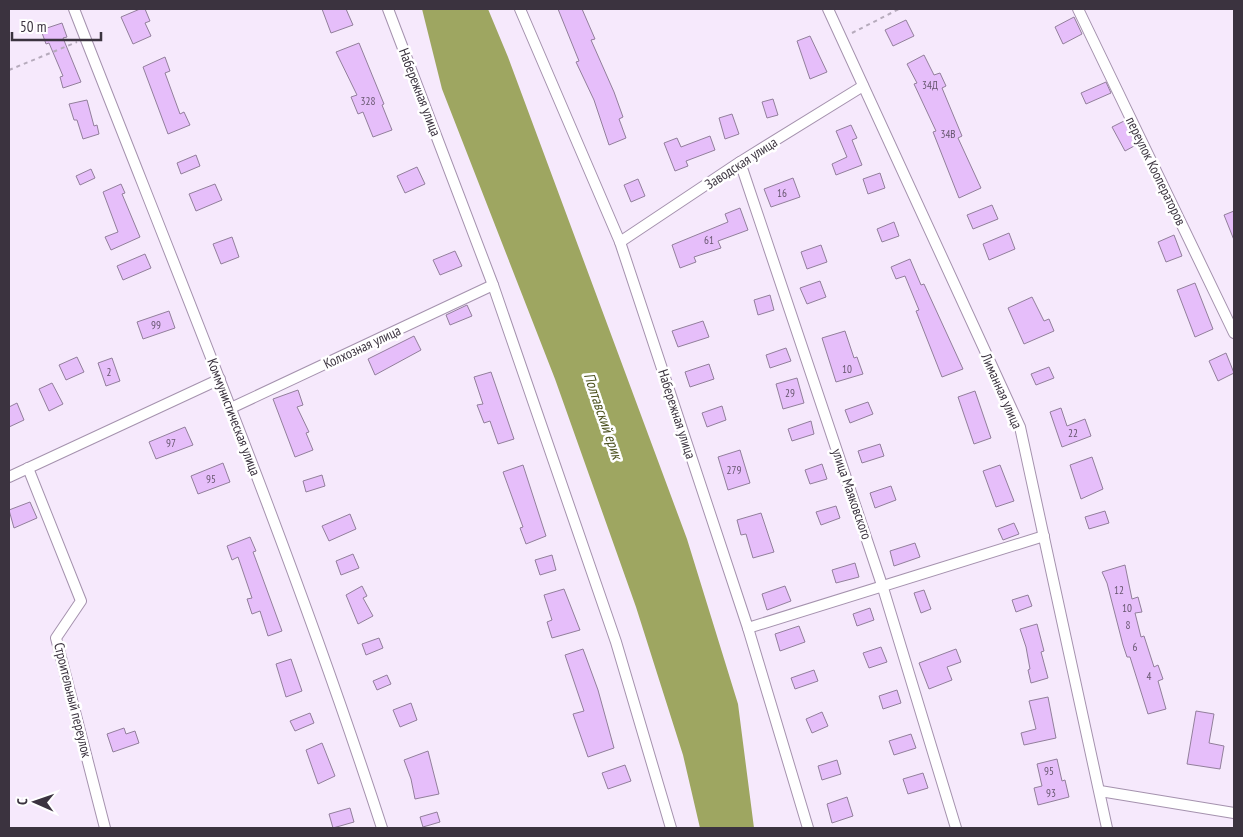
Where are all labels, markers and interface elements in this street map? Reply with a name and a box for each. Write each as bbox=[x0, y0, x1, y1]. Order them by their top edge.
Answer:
scale bar bbox=[12, 10, 101, 42]
text: 50 m bbox=[20, 17, 46, 36]
street label: Набережная улица bbox=[395, 45, 445, 139]
house number: 34Д bbox=[922, 78, 938, 92]
house number: 328 bbox=[361, 94, 375, 108]
street label: переулок Кооператоров bbox=[1122, 114, 1190, 229]
house number: 34В bbox=[940, 127, 956, 141]
street label: Заводская улица bbox=[701, 133, 781, 193]
house number: 16 bbox=[777, 186, 787, 200]
house number: 61 bbox=[704, 233, 714, 247]
house number: 99 bbox=[151, 318, 161, 332]
street label: Колхозная улица bbox=[320, 321, 404, 373]
street label: Лиманная улица bbox=[977, 349, 1027, 432]
street label: Коммунистическая улица bbox=[203, 356, 265, 478]
house number: 10 bbox=[842, 362, 852, 376]
house number: 2 bbox=[107, 365, 112, 379]
street label: Набережная улица bbox=[654, 367, 700, 461]
water label: Полтавский ерик bbox=[580, 370, 628, 464]
house number: 29 bbox=[785, 386, 795, 400]
house number: 22 bbox=[1068, 426, 1078, 440]
house number: 97 bbox=[166, 436, 176, 450]
street label: улица Маяковского bbox=[828, 446, 876, 542]
house number: 279 bbox=[727, 463, 741, 477]
house number: 95 bbox=[206, 472, 216, 486]
house number: 12 bbox=[1114, 583, 1124, 597]
house number: 10 bbox=[1122, 601, 1132, 615]
house number: 8 bbox=[1126, 618, 1131, 632]
house number: 6 bbox=[1133, 640, 1138, 654]
street label: Строительный переулок bbox=[50, 641, 96, 760]
house number: 4 bbox=[1147, 669, 1152, 683]
house number: 95 bbox=[1044, 764, 1054, 778]
north arrow bbox=[10, 777, 60, 827]
house number: 93 bbox=[1046, 786, 1056, 800]
text: С bbox=[13, 797, 31, 805]

